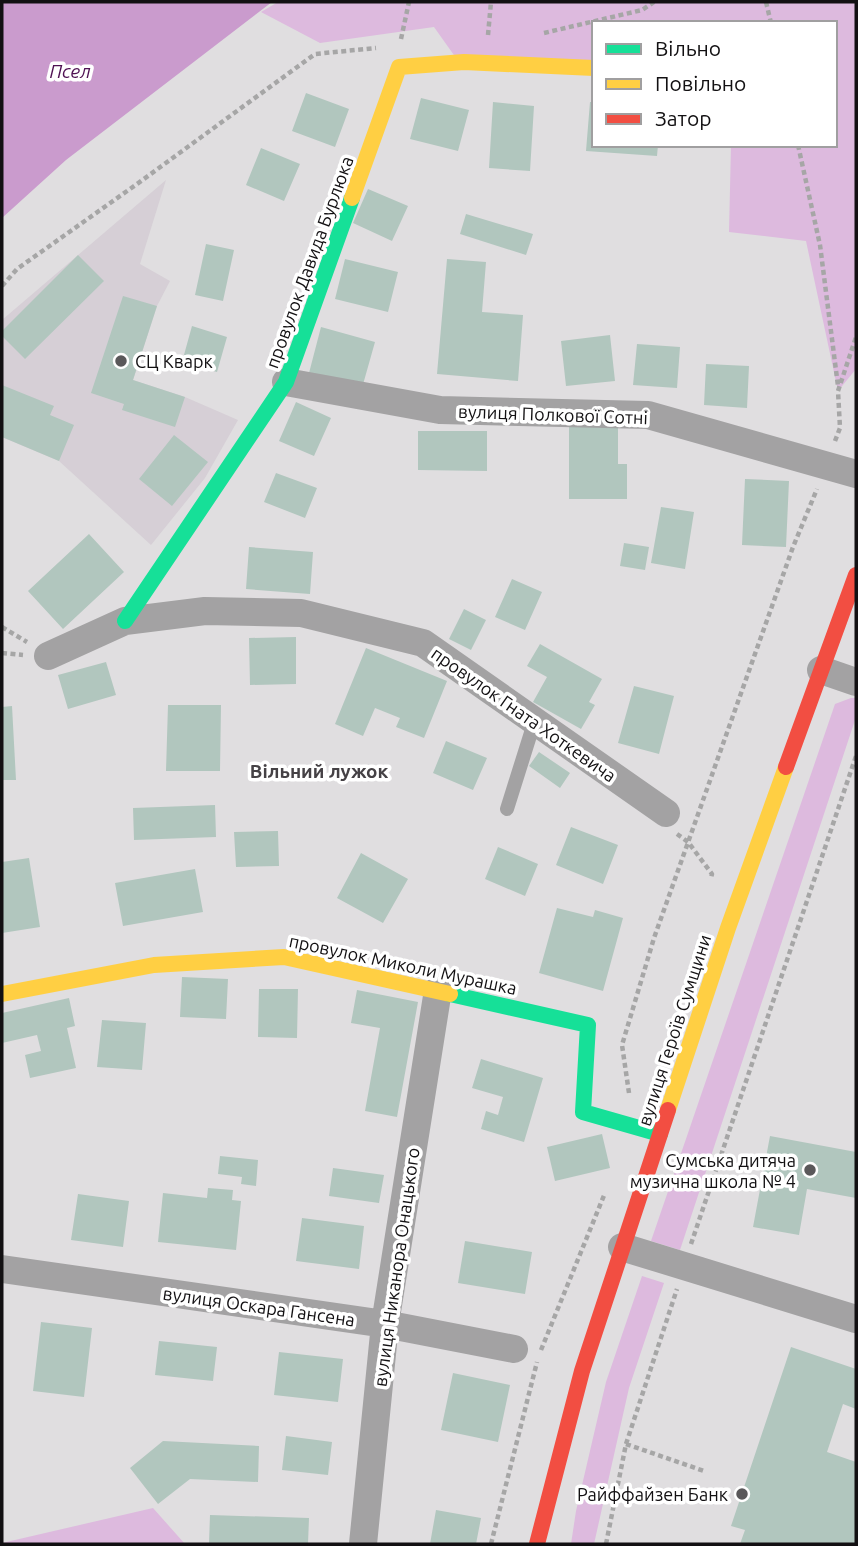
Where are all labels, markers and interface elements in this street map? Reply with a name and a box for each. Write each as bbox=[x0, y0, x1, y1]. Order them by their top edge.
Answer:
legend bbox=[592, 21, 837, 147]
text: Вільно bbox=[655, 36, 721, 60]
water label: Псел bbox=[49, 60, 91, 82]
text: Повільно bbox=[655, 71, 746, 95]
text: Затор bbox=[655, 106, 711, 130]
street label: провулок Давида Бурлюка bbox=[261, 153, 357, 371]
place label: СЦ Кварк bbox=[135, 351, 213, 371]
marker: СЦ Кварк bbox=[113, 353, 129, 369]
street label: вулиця Полкової Сотні bbox=[458, 401, 648, 427]
street label: провулок Гната Хоткевича bbox=[428, 643, 620, 785]
district label: Вільний лужок bbox=[250, 760, 388, 782]
street label: провулок Миколи Мурашка bbox=[287, 930, 519, 998]
street label: вулиця Героїв Сумщини bbox=[634, 932, 714, 1128]
street label: вулиця Никанора Онацького bbox=[369, 1146, 423, 1388]
place label: Сумська дитяча музична школа № 4 bbox=[630, 1150, 796, 1191]
marker: Сумська дитяча музична школа № 4 bbox=[802, 1162, 818, 1178]
street label: вулиця Оскара Гансена bbox=[162, 1283, 356, 1329]
place label: Райффайзен Банк bbox=[577, 1484, 728, 1504]
marker: Райффайзен Банк bbox=[734, 1486, 750, 1502]

